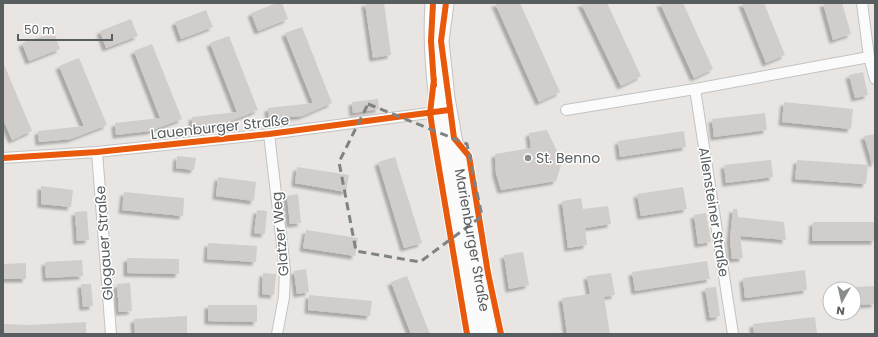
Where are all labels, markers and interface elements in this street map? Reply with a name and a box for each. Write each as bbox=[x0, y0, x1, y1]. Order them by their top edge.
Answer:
scale bar bbox=[18, 16, 112, 42]
text: 50 m bbox=[24, 21, 55, 38]
street label: Lauenburger Straße bbox=[150, 110, 291, 144]
street label: Allensteiner Straße bbox=[694, 146, 734, 279]
place label: St. Benno bbox=[536, 148, 600, 168]
marker: St. Benno bbox=[523, 153, 533, 163]
street label: Marienburger Straße bbox=[450, 167, 495, 314]
street label: Glogauer Straße bbox=[90, 185, 118, 301]
street label: Glatzer Weg bbox=[266, 191, 294, 277]
north arrow bbox=[822, 281, 862, 321]
text: N bbox=[835, 302, 846, 319]

